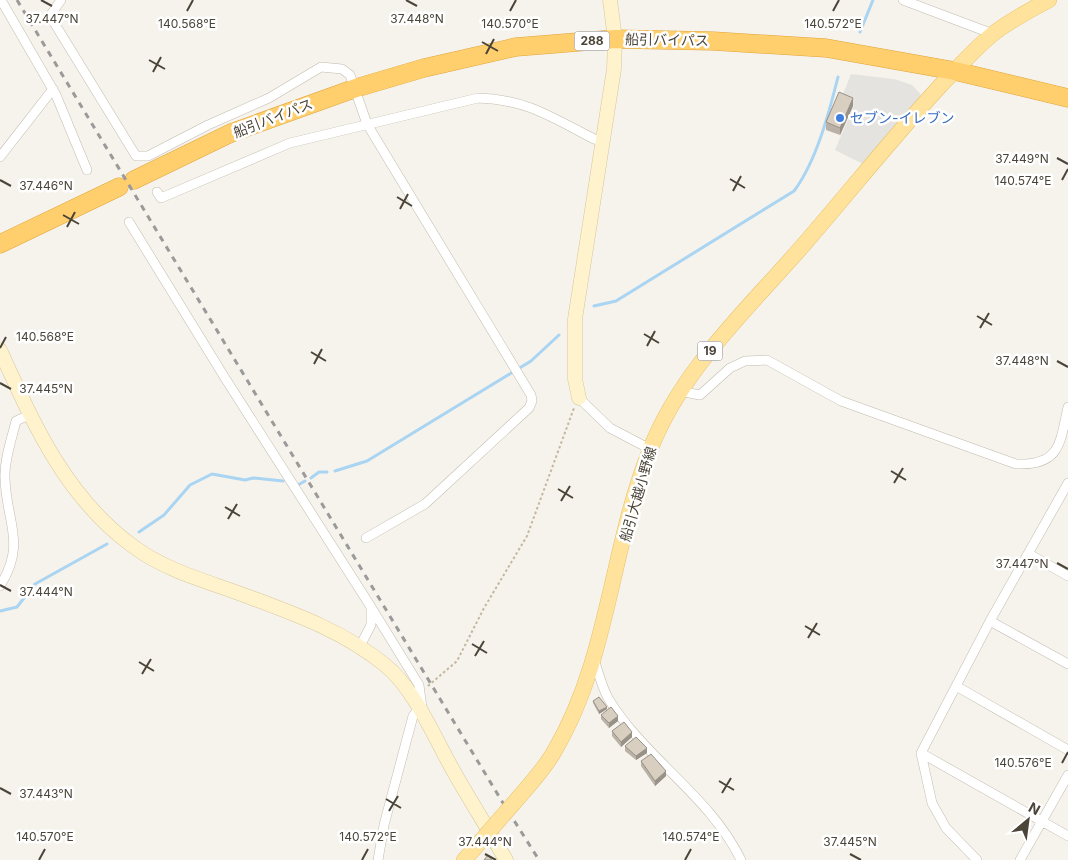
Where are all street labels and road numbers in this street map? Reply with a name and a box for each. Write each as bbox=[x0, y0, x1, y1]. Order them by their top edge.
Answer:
street label: 船引バイパス bbox=[625, 30, 709, 49]
road number: 288 bbox=[574, 31, 610, 50]
street label: 船引バイパス bbox=[231, 95, 315, 140]
road number: 19 bbox=[698, 342, 722, 361]
street label: 船引大越小野線 bbox=[616, 444, 659, 543]

